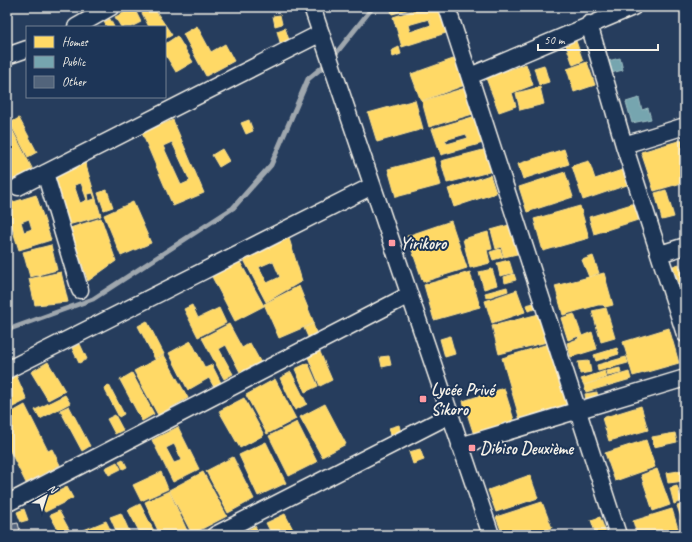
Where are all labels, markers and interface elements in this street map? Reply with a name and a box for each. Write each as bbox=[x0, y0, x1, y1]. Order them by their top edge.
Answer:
legend bbox=[26, 26, 166, 98]
scale bar bbox=[538, 26, 658, 52]
text: 50 m bbox=[544, 32, 566, 48]
text: Homes bbox=[62, 34, 89, 50]
text: Public bbox=[62, 54, 86, 70]
text: Other bbox=[62, 74, 88, 90]
place label: Yirikoro bbox=[400, 233, 448, 254]
marker: Yirikoro bbox=[387, 238, 397, 248]
place label: Lycée Privé Sikoro bbox=[431, 379, 496, 420]
marker: Lycée Privé Sikoro bbox=[418, 394, 428, 404]
place label: Dibiso Deuxième bbox=[480, 438, 575, 459]
marker: Dibiso Deuxième bbox=[467, 443, 477, 453]
north arrow bbox=[26, 476, 66, 516]
text: N bbox=[45, 481, 61, 497]

